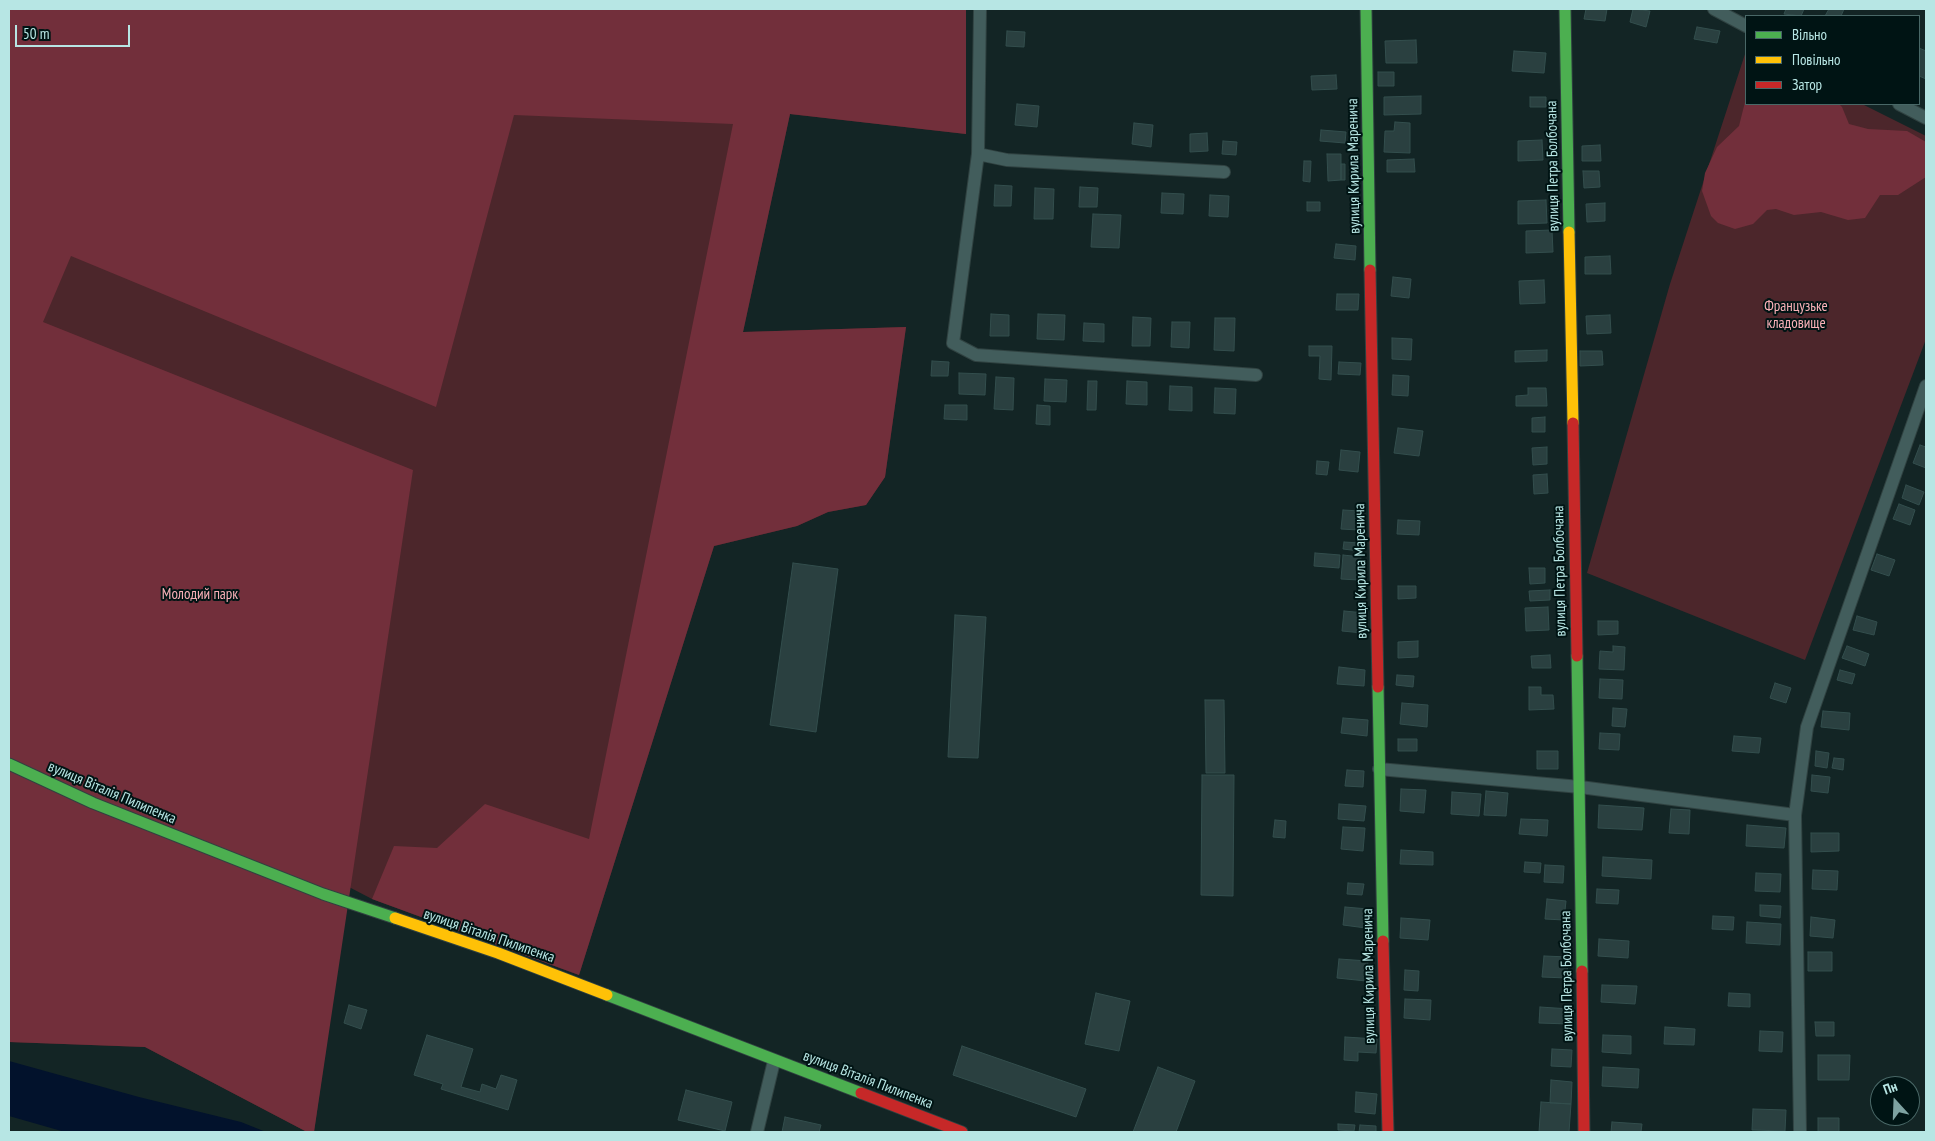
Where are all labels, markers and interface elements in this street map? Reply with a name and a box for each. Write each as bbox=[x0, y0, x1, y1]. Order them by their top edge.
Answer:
scale bar bbox=[18, 15, 132, 47]
legend bbox=[1745, 15, 1920, 105]
text: 50 m bbox=[23, 24, 49, 43]
text: Вільно bbox=[1792, 25, 1827, 44]
text: Повільно bbox=[1792, 50, 1840, 69]
text: Затор bbox=[1792, 75, 1822, 94]
street label: вулиця Кирила Маренича bbox=[1344, 98, 1364, 234]
street label: вулиця Петра Болбочана bbox=[1543, 100, 1563, 232]
park label: Французьке кладовище bbox=[1764, 298, 1828, 333]
street label: вулиця Кирила Маренича bbox=[1351, 503, 1371, 639]
street label: вулиця Петра Болбочана bbox=[1550, 505, 1570, 637]
park label: Молодий парк bbox=[162, 586, 238, 604]
street label: вулиця Віталія Пилипенка bbox=[45, 758, 179, 828]
street label: вулиця Віталія Пилипенка bbox=[421, 905, 557, 967]
street label: вулиця Кирила Маренича bbox=[1359, 908, 1379, 1044]
street label: вулиця Петра Болбочана bbox=[1557, 910, 1577, 1042]
street label: вулиця Віталія Пилипенка bbox=[801, 1047, 935, 1113]
north arrow bbox=[1870, 1076, 1920, 1126]
text: Пн bbox=[1881, 1077, 1900, 1099]

